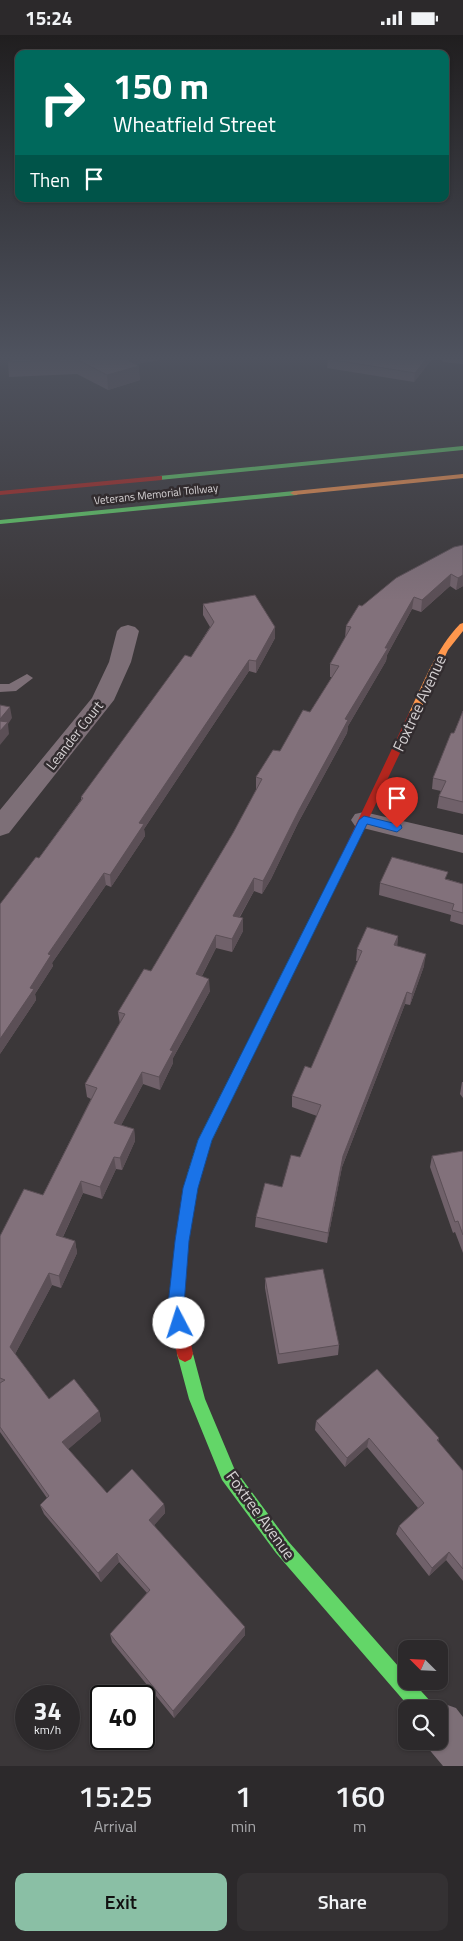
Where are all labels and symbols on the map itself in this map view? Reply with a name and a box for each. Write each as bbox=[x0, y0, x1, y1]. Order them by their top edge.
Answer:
street label: Veterans Memorial Tollway bbox=[93, 479, 220, 508]
street label: Foxtree Avenue bbox=[386, 651, 452, 755]
street label: Leander Court bbox=[40, 696, 108, 774]
pin bbox=[376, 777, 418, 828]
position arrow bbox=[152, 1296, 204, 1348]
street label: Foxtree Avenue bbox=[221, 1466, 301, 1564]
north arrow bbox=[398, 1640, 448, 1690]
speed limit sign: 40 bbox=[90, 1685, 155, 1750]

